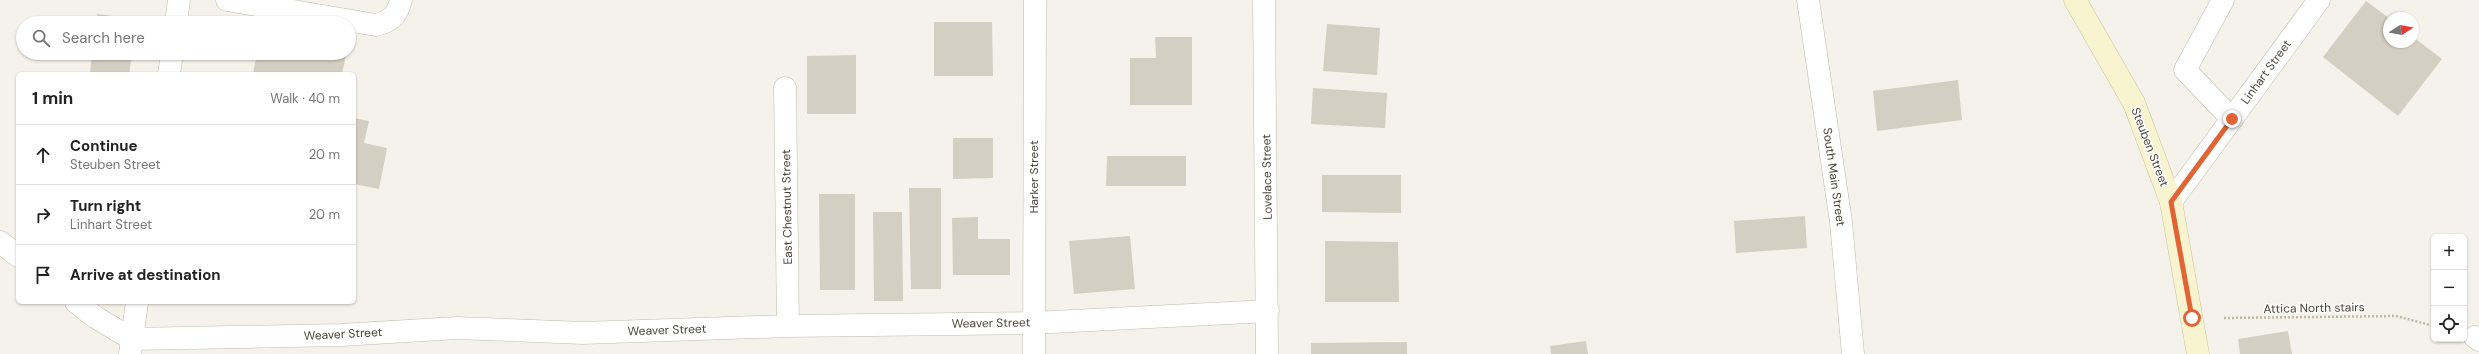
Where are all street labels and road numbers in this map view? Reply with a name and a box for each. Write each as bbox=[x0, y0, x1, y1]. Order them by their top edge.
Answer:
street label: Linhart Street bbox=[2237, 36, 2295, 107]
street label: Steuben Street bbox=[2128, 105, 2173, 189]
street label: South Main Street bbox=[1819, 127, 1849, 228]
street label: Lovelace Street bbox=[1258, 134, 1276, 220]
street label: Harker Street bbox=[1026, 140, 1042, 214]
street label: East Chestnut Street bbox=[778, 149, 796, 265]
street label: Attica North stairs bbox=[2263, 299, 2365, 317]
street label: Weaver Street bbox=[952, 314, 1031, 332]
street label: Weaver Street bbox=[627, 321, 707, 339]
street label: Weaver Street bbox=[303, 324, 383, 344]

